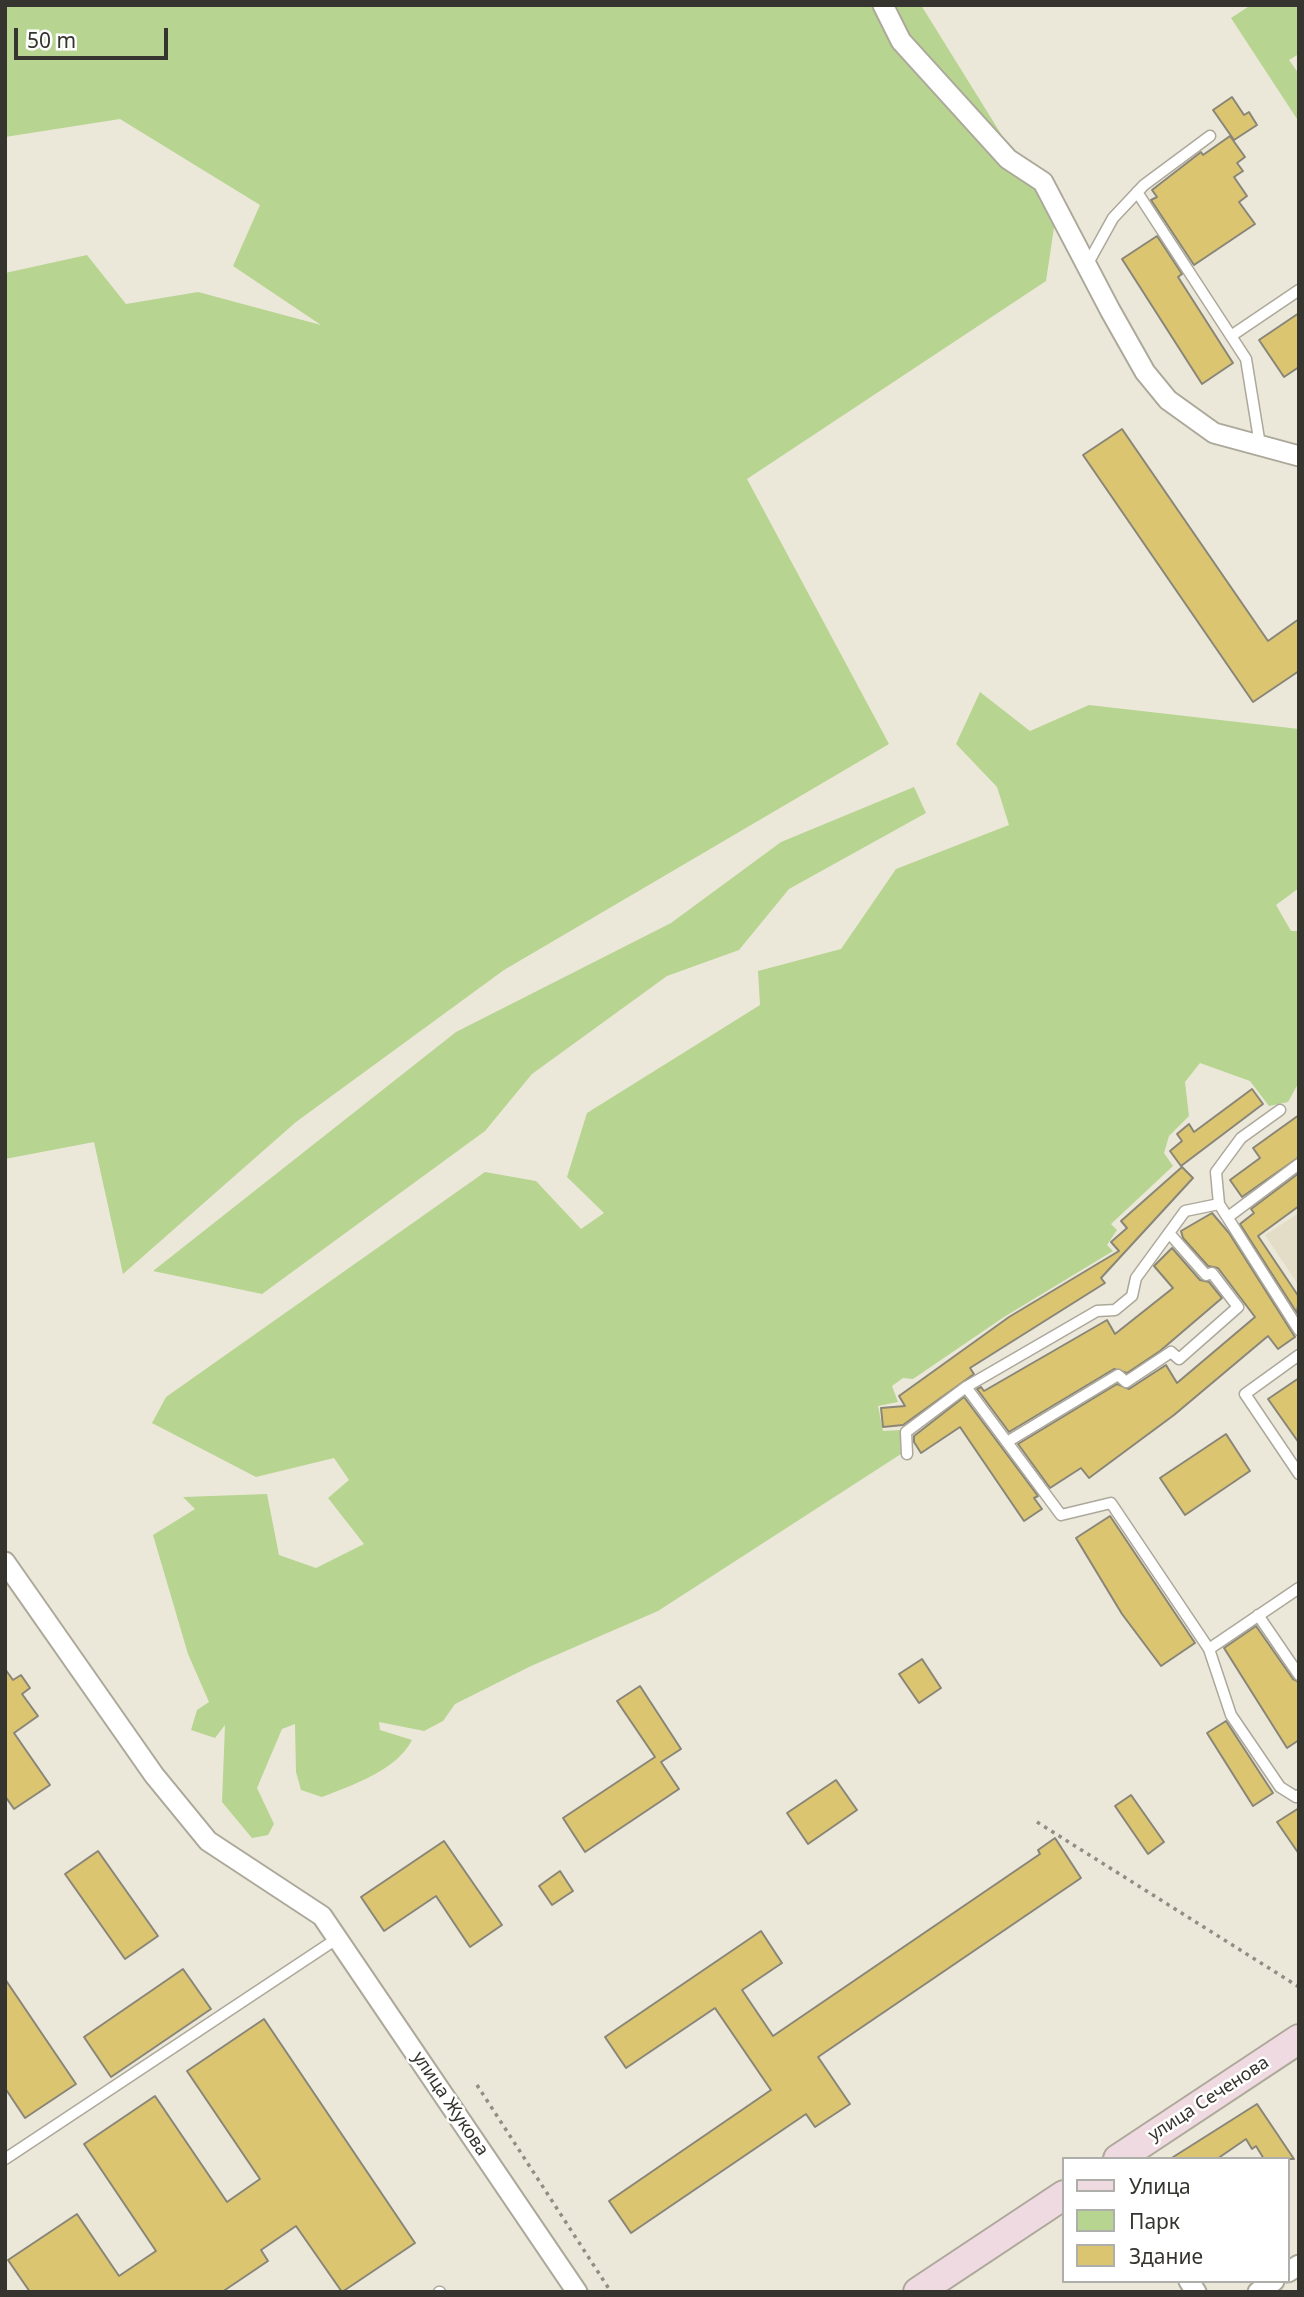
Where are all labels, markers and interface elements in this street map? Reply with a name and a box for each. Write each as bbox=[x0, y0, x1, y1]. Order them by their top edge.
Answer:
scale bar bbox=[18, 14, 172, 58]
text: 50 m bbox=[27, 26, 76, 54]
street label: улица Жукова bbox=[407, 2048, 493, 2160]
street label: улица Сеченова bbox=[1145, 2052, 1273, 2146]
legend bbox=[1062, 2157, 1290, 2283]
text: Улица bbox=[1129, 2172, 1191, 2200]
text: Парк bbox=[1129, 2207, 1180, 2235]
text: Здание bbox=[1129, 2242, 1203, 2270]

